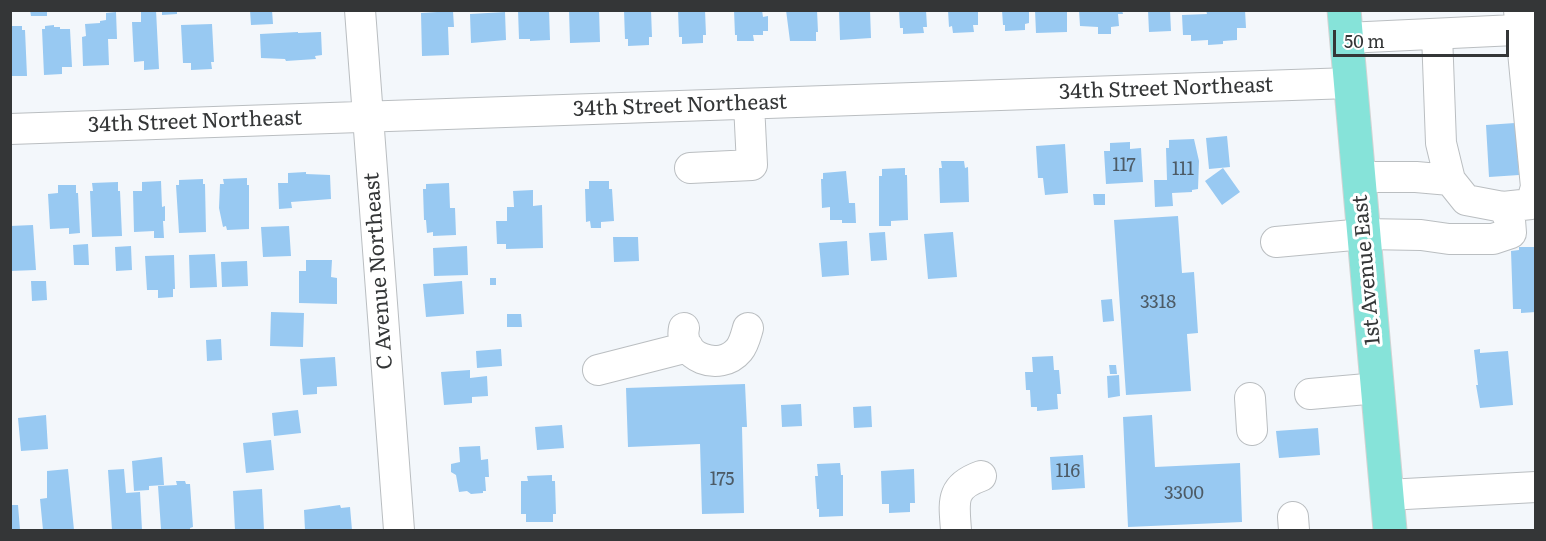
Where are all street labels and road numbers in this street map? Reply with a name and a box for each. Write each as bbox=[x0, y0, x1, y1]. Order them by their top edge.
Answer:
street label: 34th Street Northeast bbox=[1058, 73, 1274, 105]
street label: 34th Street Northeast bbox=[572, 90, 788, 122]
street label: 34th Street Northeast bbox=[87, 106, 303, 138]
street label: C Avenue Northeast bbox=[360, 172, 398, 370]
street label: 1st Avenue East bbox=[1348, 194, 1386, 346]

